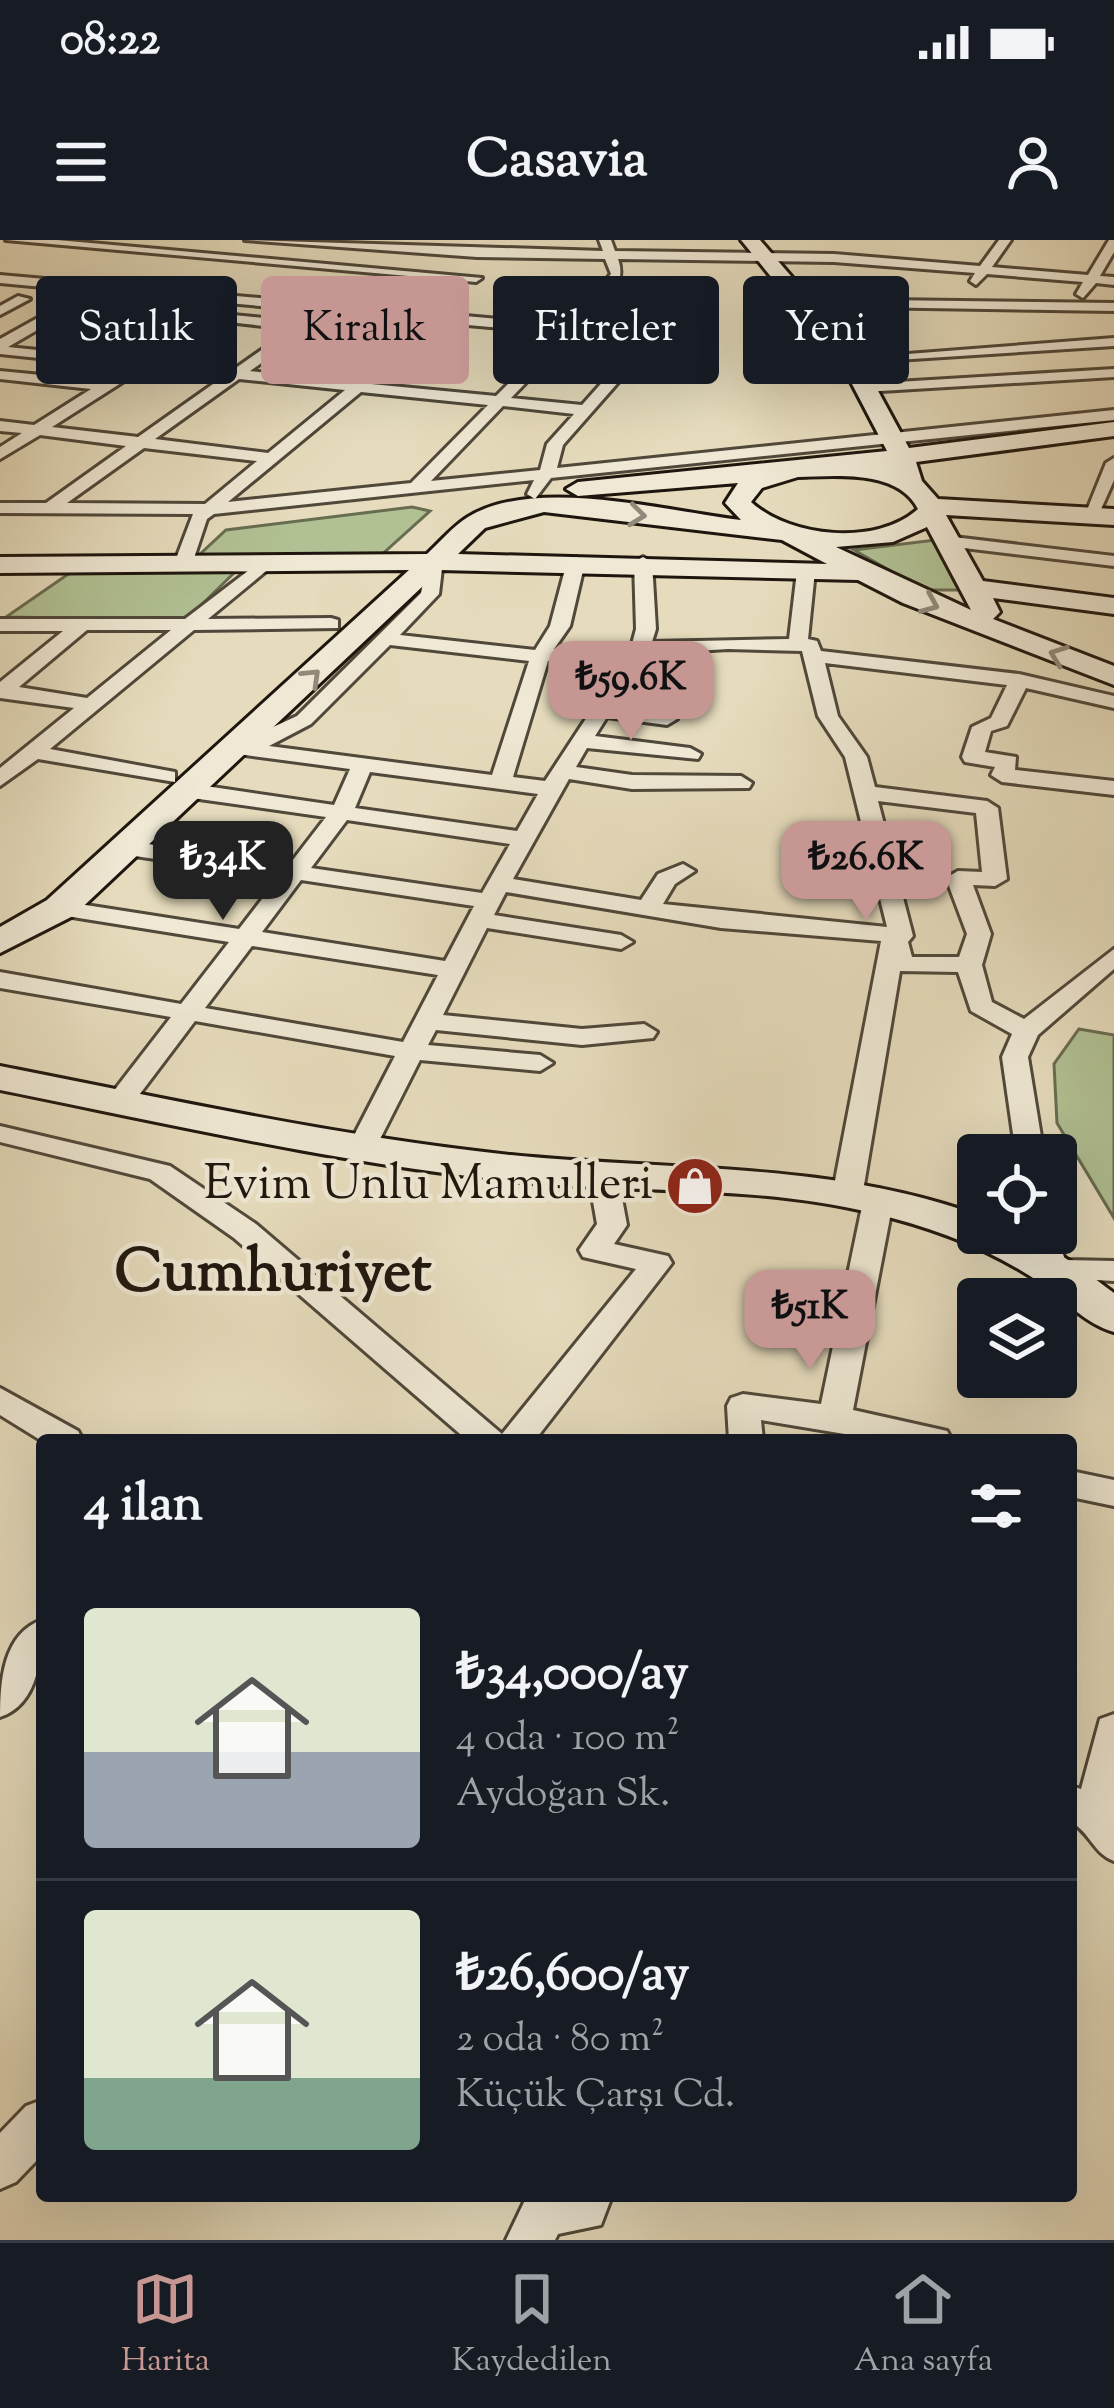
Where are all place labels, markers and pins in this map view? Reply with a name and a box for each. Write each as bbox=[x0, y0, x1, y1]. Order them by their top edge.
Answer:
pin: ₺59.6K bbox=[533, 641, 729, 743]
pin: ₺34K bbox=[152, 821, 294, 923]
pin: ₺26.6K bbox=[768, 821, 964, 923]
place label: Evim Unlu Mamulleri bbox=[204, 1152, 653, 1221]
shop icon: Evim Unlu Mamulleri bbox=[664, 1155, 726, 1217]
pin: ₺51K bbox=[739, 1270, 881, 1372]

